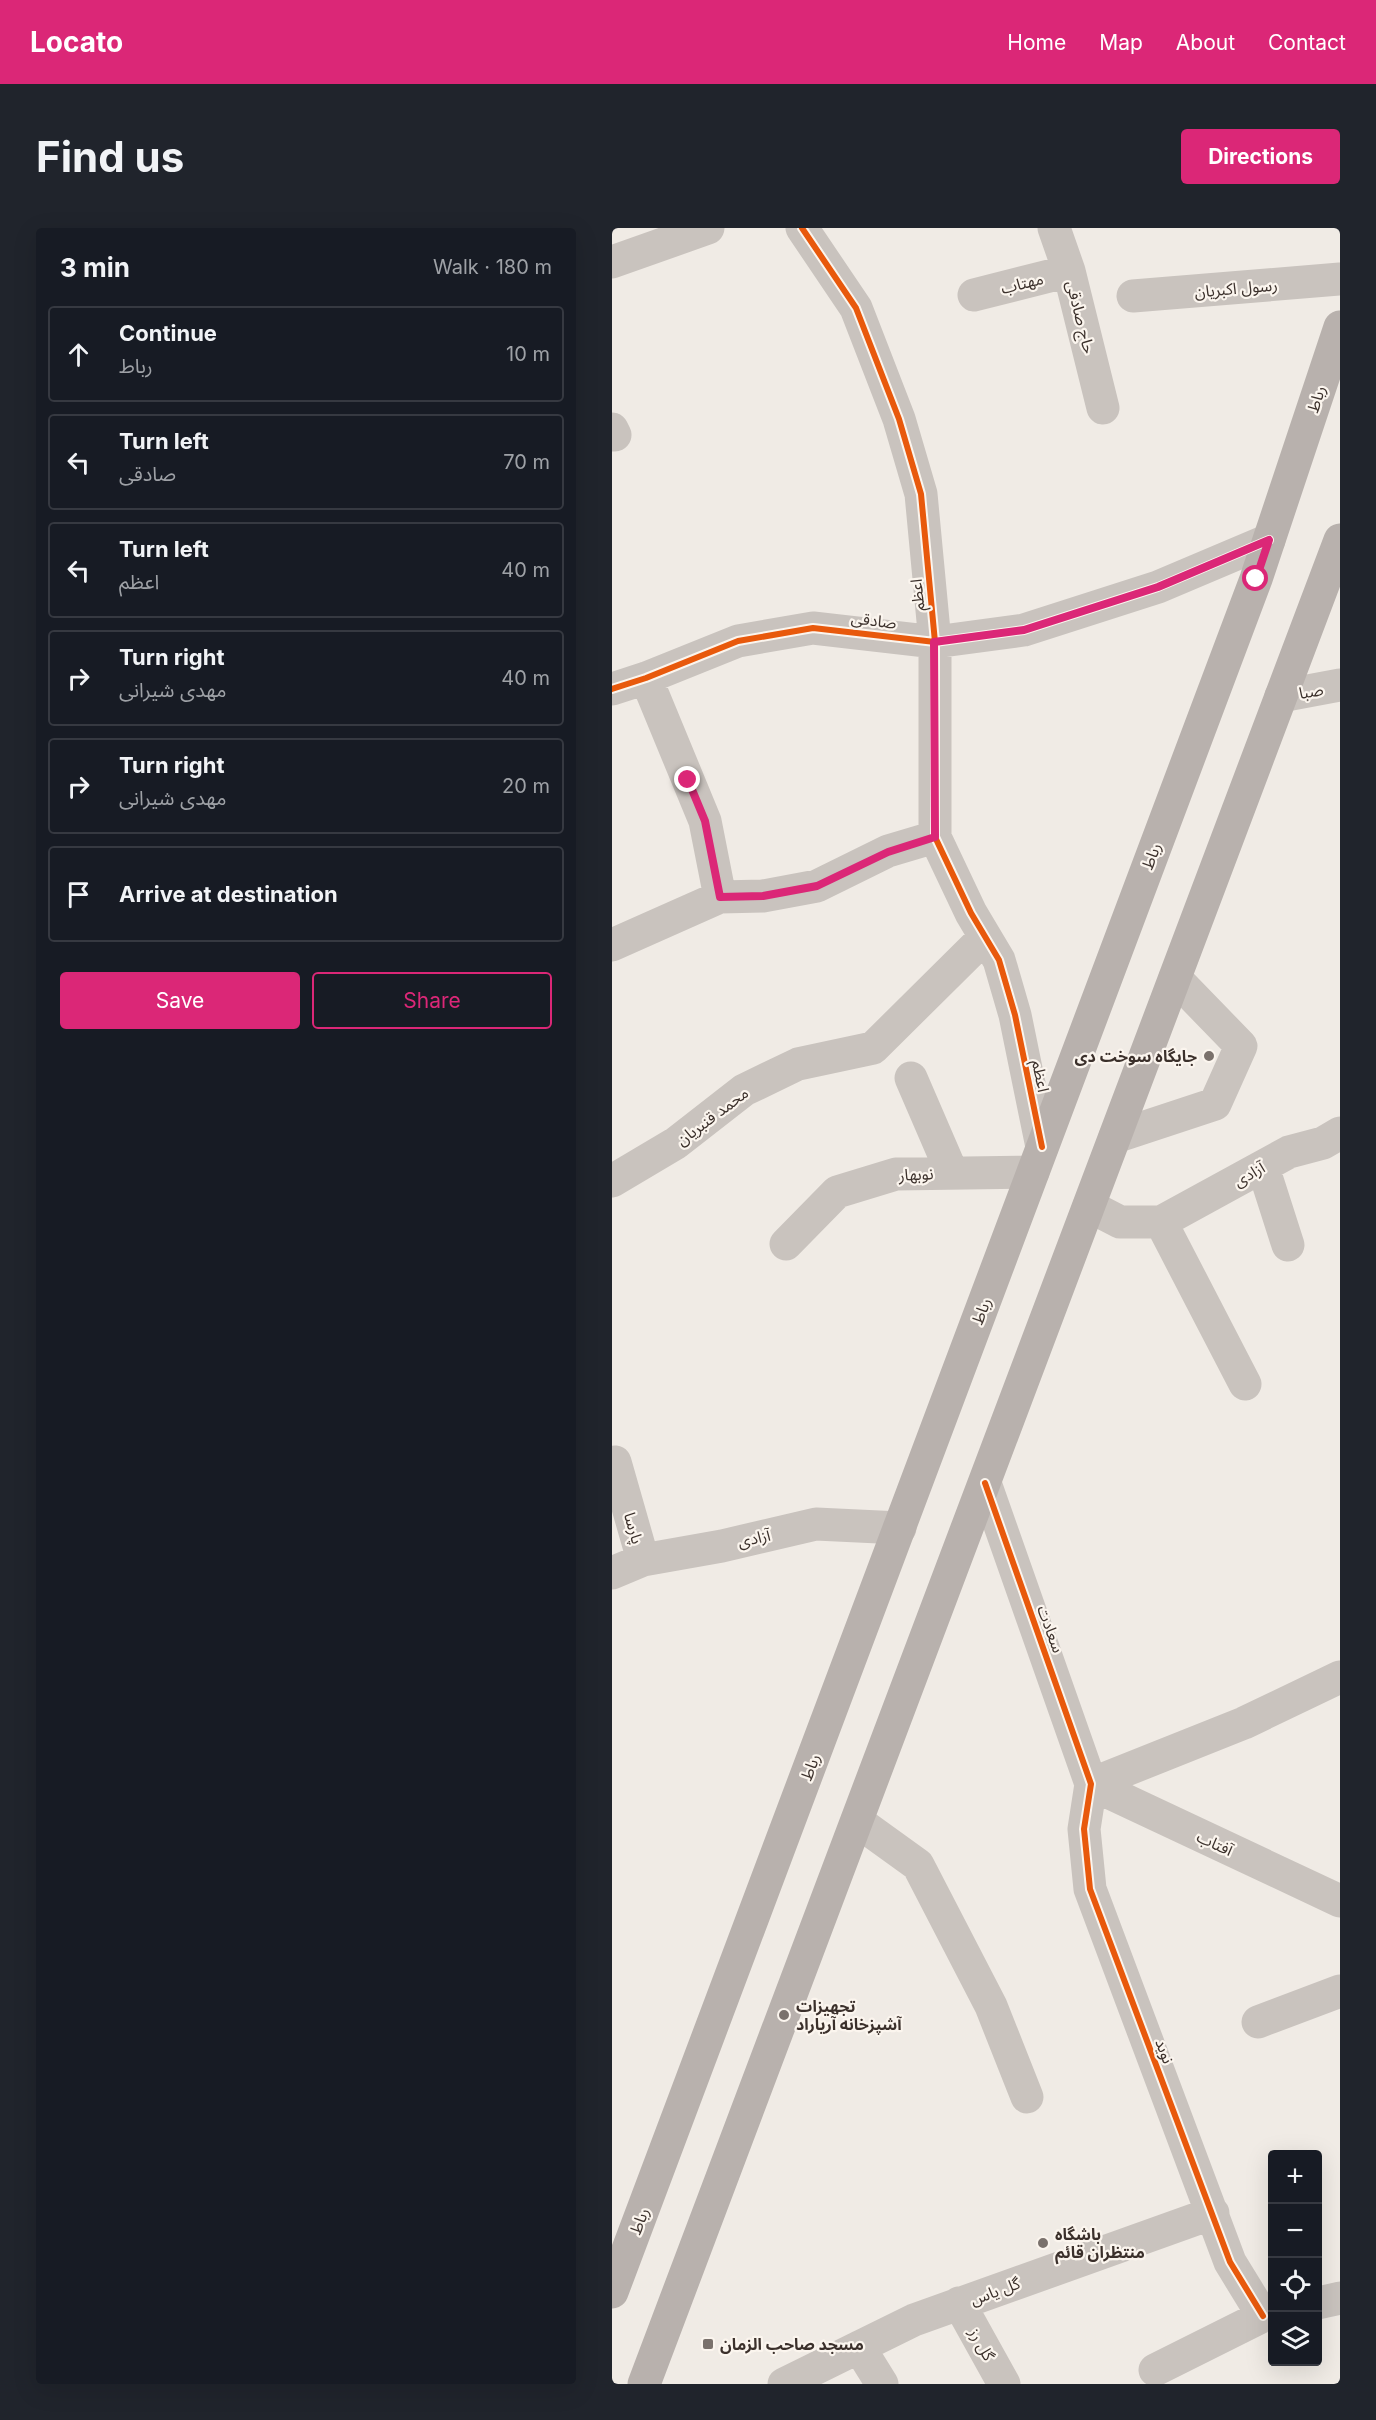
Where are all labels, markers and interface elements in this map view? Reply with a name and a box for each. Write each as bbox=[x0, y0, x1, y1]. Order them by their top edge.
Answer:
text: Locato bbox=[30, 25, 123, 59]
text: Home bbox=[1007, 30, 1066, 55]
text: Map bbox=[1099, 30, 1143, 55]
text: About bbox=[1176, 30, 1235, 55]
text: Contact bbox=[1268, 30, 1346, 55]
button: Directions bbox=[1181, 129, 1340, 184]
text: Find us bbox=[36, 131, 184, 182]
text: 3 min bbox=[60, 252, 130, 283]
text: Walk · 180 m bbox=[433, 255, 552, 279]
street label: مهتاب bbox=[999, 268, 1045, 298]
street label: رسول اکبریان bbox=[1194, 274, 1278, 303]
street label: حاج صادقی bbox=[1059, 278, 1100, 356]
text: Continue bbox=[119, 320, 217, 346]
icon: ahead bbox=[62, 338, 95, 371]
text: 10 m bbox=[506, 342, 550, 366]
text: رباط bbox=[119, 354, 153, 378]
street label: رباط bbox=[1302, 383, 1330, 415]
text: Turn left bbox=[119, 428, 209, 454]
icon: left bbox=[62, 446, 95, 479]
text: 70 m bbox=[503, 450, 550, 474]
text: صادقی bbox=[119, 462, 176, 486]
text: Turn left bbox=[119, 536, 209, 562]
icon: left bbox=[62, 554, 95, 587]
text: 40 m bbox=[501, 558, 550, 582]
route start bbox=[1242, 565, 1268, 591]
text: اعظم bbox=[119, 570, 159, 594]
street label: اعظم bbox=[906, 578, 931, 612]
street label: صادقی bbox=[850, 607, 898, 633]
text: Turn right bbox=[119, 644, 225, 670]
icon: right bbox=[62, 662, 95, 695]
text: 40 m bbox=[501, 666, 550, 690]
text: مهدی شیرانی bbox=[119, 678, 227, 702]
street label: صبا bbox=[1297, 679, 1325, 703]
text: Turn right bbox=[119, 752, 225, 778]
route end bbox=[674, 766, 700, 792]
icon: right bbox=[62, 770, 95, 803]
text: 20 m bbox=[502, 774, 550, 798]
text: مهدی شیرانی bbox=[119, 786, 227, 810]
street label: رباط bbox=[1137, 840, 1165, 872]
icon: arrive bbox=[62, 878, 95, 911]
text: Arrive at destination bbox=[119, 881, 338, 907]
button: Save bbox=[60, 972, 300, 1029]
button: Share bbox=[312, 972, 552, 1029]
place label: جایگاه سوخت دی bbox=[1074, 1046, 1197, 1066]
marker: جایگاه سوخت دی bbox=[1202, 1049, 1216, 1063]
street label: اعظم bbox=[1025, 1058, 1054, 1094]
street label: محمد قنبریان bbox=[672, 1082, 752, 1150]
street label: آزادی bbox=[1230, 1156, 1269, 1191]
street label: نوبهار bbox=[897, 1163, 934, 1185]
street label: رباط bbox=[967, 1295, 995, 1327]
street label: پارسا bbox=[619, 1510, 648, 1546]
street label: آزادی bbox=[736, 1524, 774, 1551]
street label: سعادت bbox=[1033, 1603, 1069, 1655]
street label: رباط bbox=[796, 1751, 824, 1783]
street label: آفتاب bbox=[1194, 1826, 1237, 1861]
place label: تجهیزات آشپزخانه آریاراد bbox=[796, 1996, 902, 2035]
marker: تجهیزات آشپزخانه آریاراد bbox=[777, 2008, 791, 2022]
street label: نوید bbox=[1151, 2036, 1179, 2066]
map controls bbox=[1268, 2150, 1322, 2366]
button: + bbox=[1268, 2150, 1322, 2204]
button: − bbox=[1268, 2204, 1322, 2258]
street label: رباط bbox=[625, 2205, 653, 2237]
place label: باشگاه منتظران قائم bbox=[1055, 2224, 1145, 2265]
marker: باشگاه منتظران قائم bbox=[1036, 2236, 1050, 2250]
button: locate bbox=[1268, 2258, 1322, 2312]
street label: گل یاس bbox=[967, 2273, 1023, 2309]
button: layers bbox=[1268, 2312, 1322, 2366]
street label: گل رز bbox=[964, 2323, 999, 2364]
place label: مسجد صاحب الزمان bbox=[720, 2334, 864, 2354]
marker: مسجد صاحب الزمان bbox=[701, 2337, 715, 2351]

